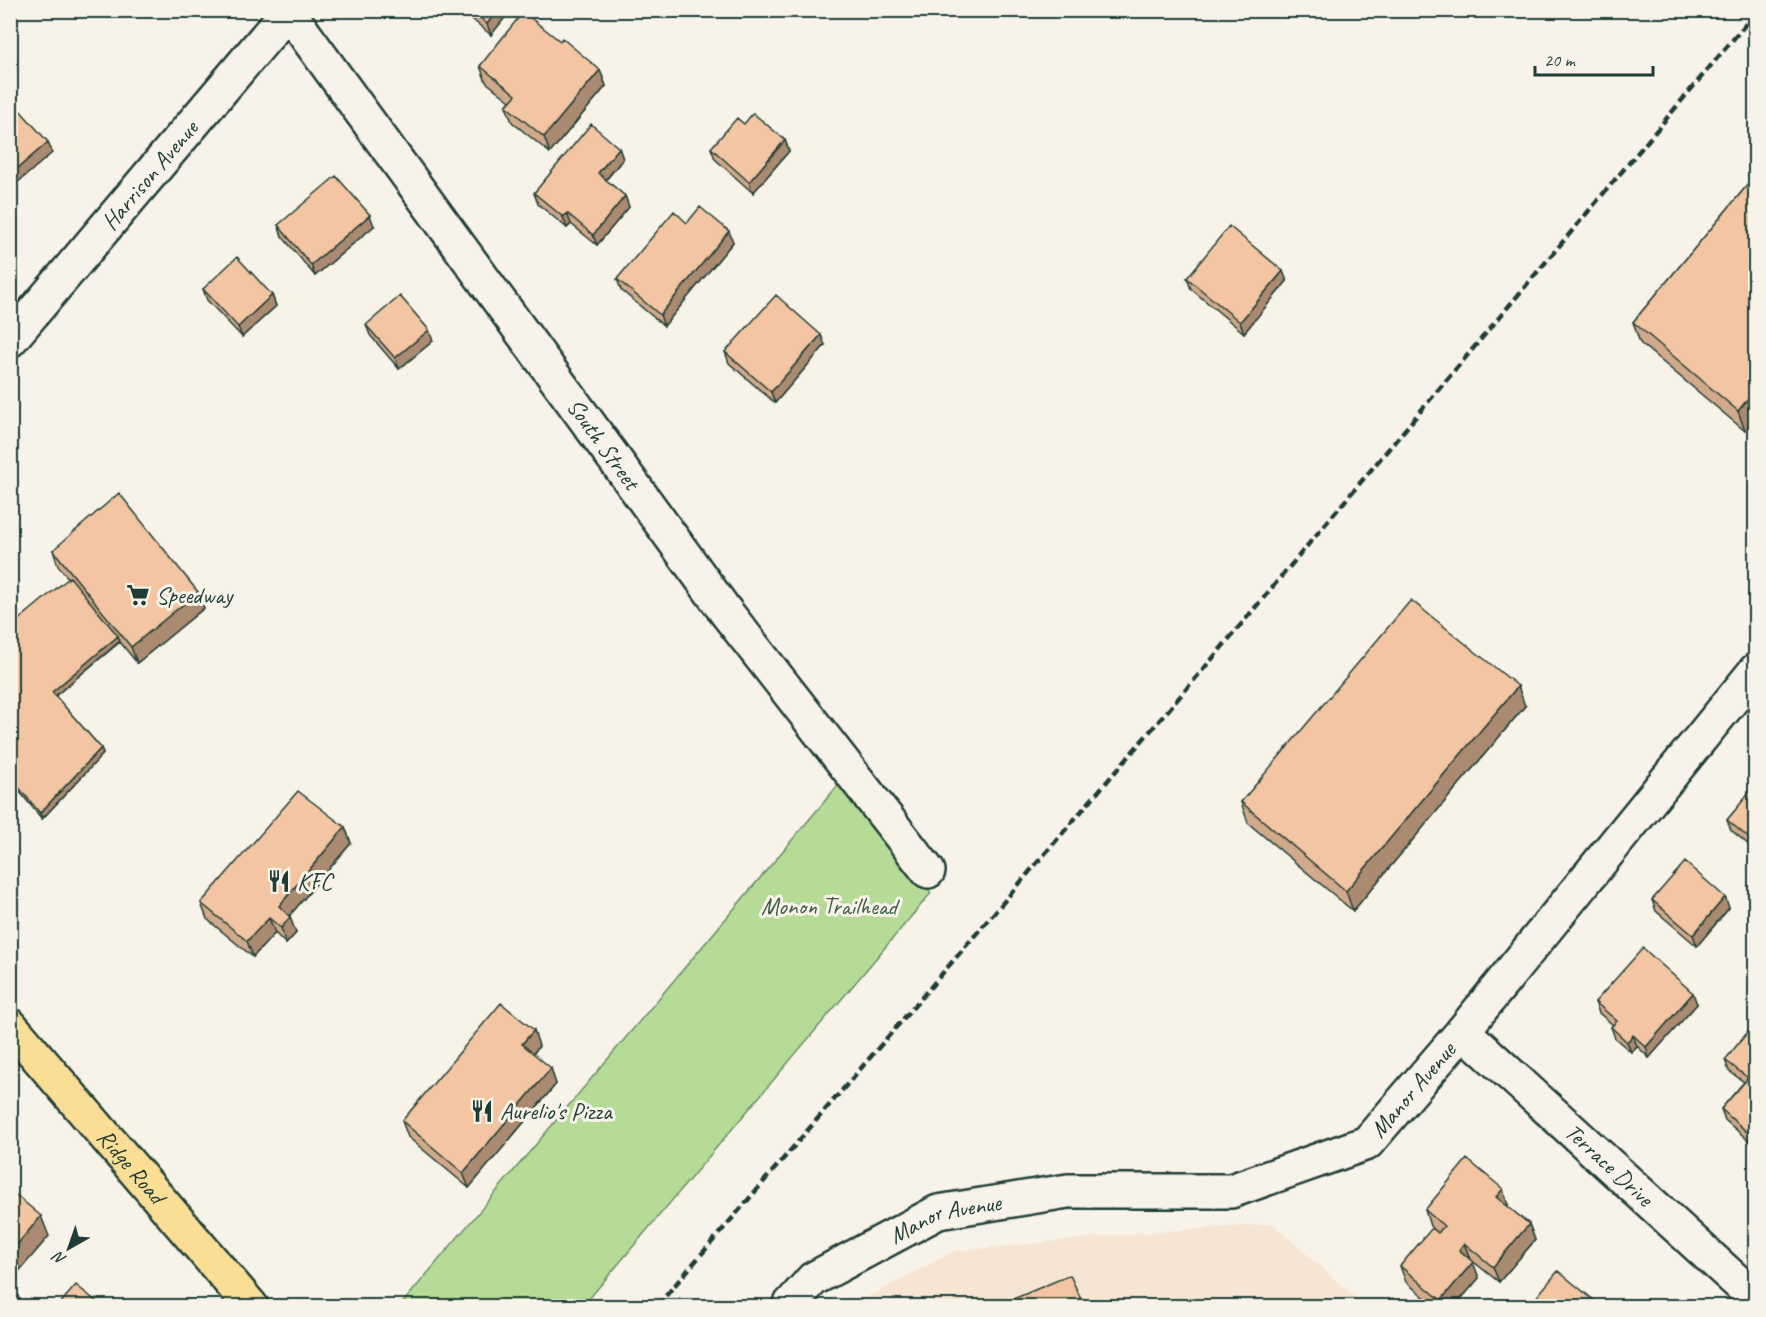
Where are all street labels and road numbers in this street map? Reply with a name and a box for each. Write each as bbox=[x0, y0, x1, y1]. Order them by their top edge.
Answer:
street label: Harrison Avenue bbox=[95, 112, 206, 236]
street label: South Street bbox=[560, 392, 648, 497]
street label: Manor Avenue bbox=[1363, 1034, 1463, 1144]
street label: Terrace Drive bbox=[1559, 1117, 1661, 1214]
street label: Ridge Road bbox=[91, 1123, 174, 1213]
street label: Manor Avenue bbox=[884, 1187, 1005, 1250]

